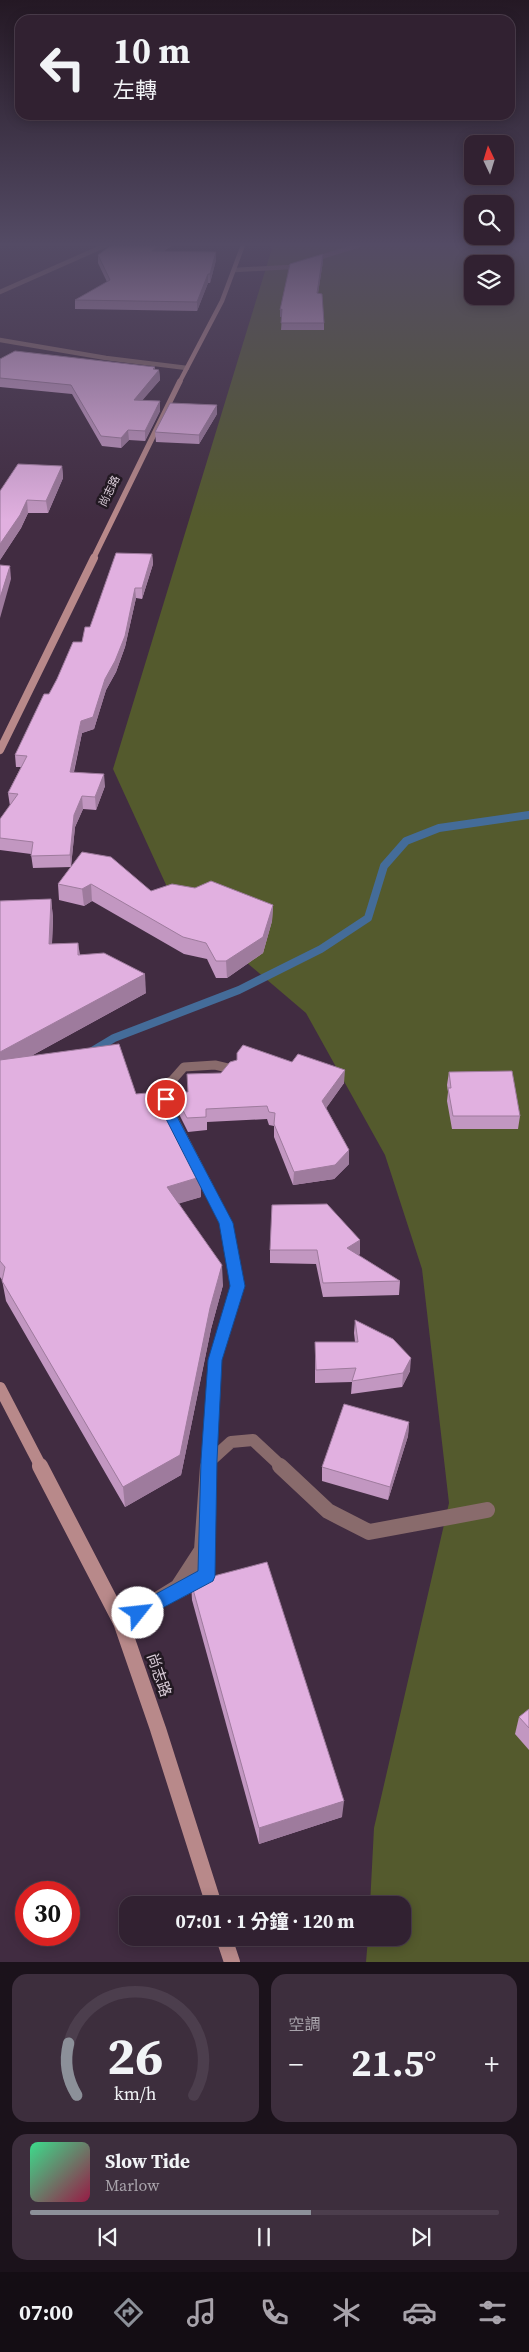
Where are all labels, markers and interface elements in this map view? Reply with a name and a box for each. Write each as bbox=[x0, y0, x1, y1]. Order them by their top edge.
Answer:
text: 10 m bbox=[113, 27, 190, 75]
icon: left bbox=[30, 35, 95, 100]
text: 左轉 bbox=[113, 75, 157, 105]
north arrow bbox=[464, 135, 514, 185]
map controls bbox=[464, 135, 514, 305]
button: search bbox=[464, 195, 514, 245]
button: layers bbox=[464, 255, 514, 305]
street label: 尚志路 bbox=[95, 473, 123, 509]
pin bbox=[145, 1078, 187, 1120]
icon: arrive bbox=[152, 1085, 180, 1113]
position arrow bbox=[111, 1586, 163, 1638]
street label: 尚志路 bbox=[142, 1650, 177, 1700]
speed limit sign: 30 bbox=[15, 1881, 80, 1946]
text: 07:01 · 1 分鐘 · 120 m bbox=[175, 1908, 355, 1934]
text: 空調 bbox=[289, 2013, 321, 2035]
text: 26 bbox=[107, 2020, 163, 2091]
text: 21.5° bbox=[351, 2037, 437, 2089]
text: − bbox=[289, 2045, 303, 2083]
text: + bbox=[484, 2045, 499, 2083]
text: km/h bbox=[114, 2081, 157, 2106]
text: Slow Tide bbox=[105, 2148, 190, 2174]
text: Marlow bbox=[105, 2174, 160, 2196]
icon: previous bbox=[94, 2223, 122, 2251]
icon: pause bbox=[250, 2223, 278, 2251]
icon: next bbox=[407, 2223, 435, 2251]
icon: directions bbox=[111, 2295, 146, 2330]
icon: music bbox=[184, 2295, 219, 2330]
icon: phone bbox=[257, 2295, 292, 2330]
icon: climate bbox=[329, 2295, 364, 2330]
icon: car bbox=[402, 2295, 437, 2330]
icon: filters bbox=[475, 2295, 510, 2330]
text: 07:00 bbox=[19, 2297, 73, 2327]

